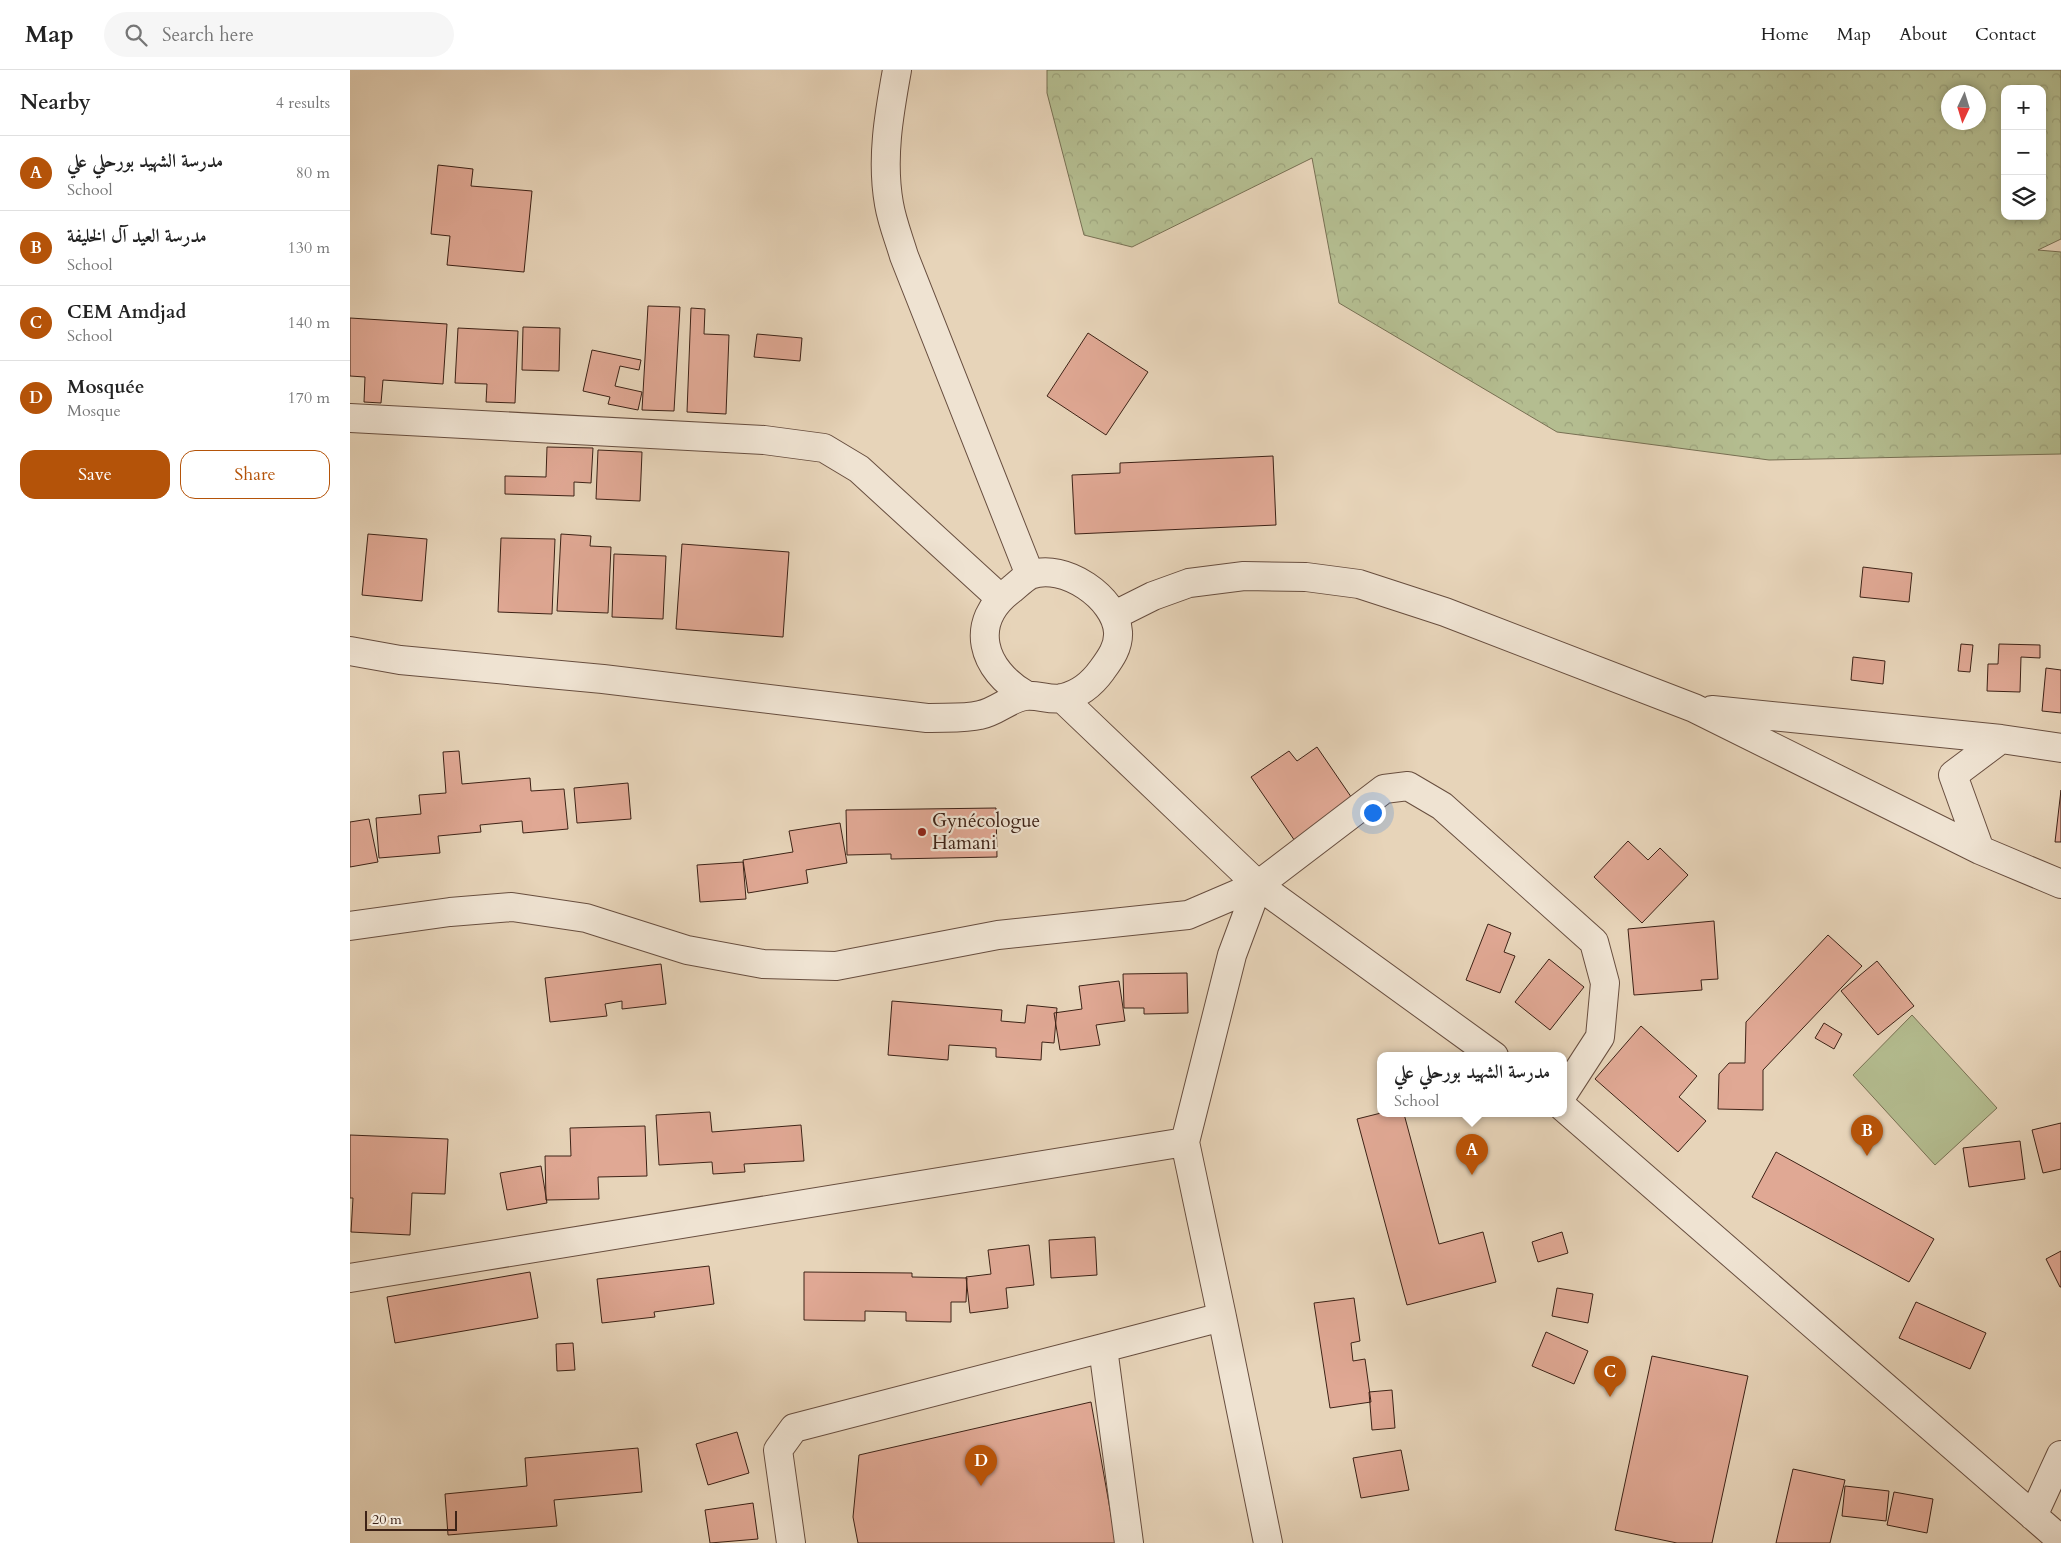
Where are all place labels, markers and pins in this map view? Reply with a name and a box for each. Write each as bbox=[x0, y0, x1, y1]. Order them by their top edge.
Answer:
place label: Gynécologue Hamani bbox=[932, 808, 1040, 856]
marker: Gynécologue Hamani bbox=[916, 826, 928, 838]
pin: B bbox=[1851, 1115, 1883, 1156]
pin: A bbox=[1456, 1134, 1488, 1175]
pin: C bbox=[1594, 1356, 1626, 1397]
pin: D bbox=[965, 1445, 997, 1486]

